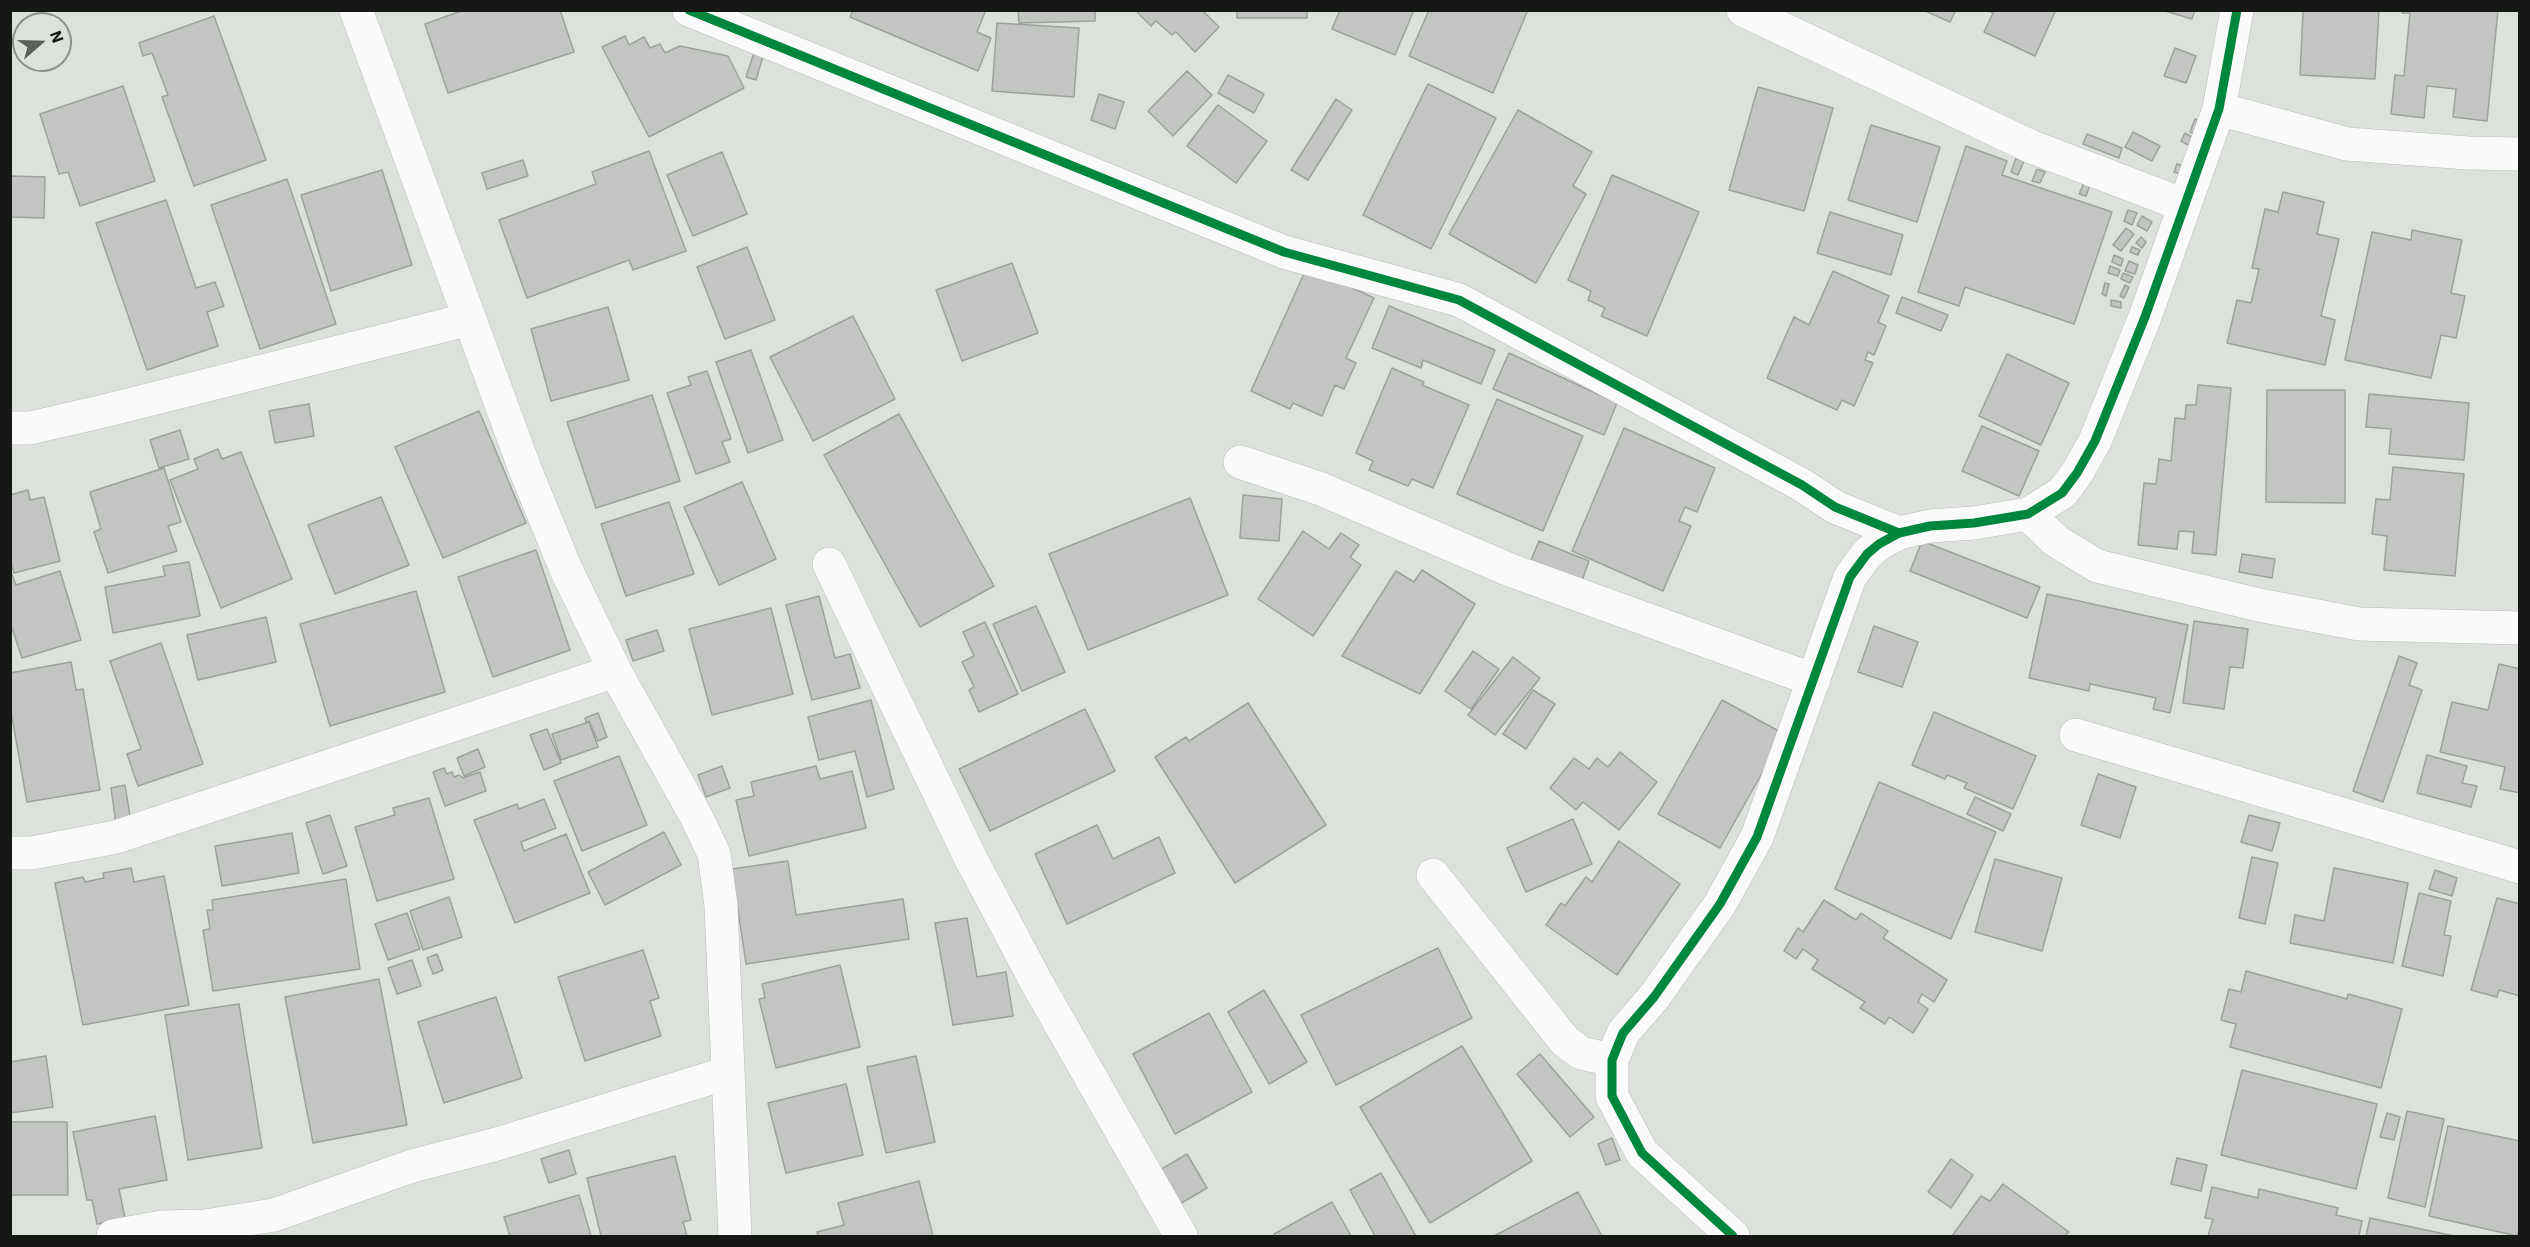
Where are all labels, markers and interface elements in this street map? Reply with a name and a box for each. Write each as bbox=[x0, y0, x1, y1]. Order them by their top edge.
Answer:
north arrow bbox=[12, 12, 72, 72]
text: N bbox=[46, 28, 68, 45]

